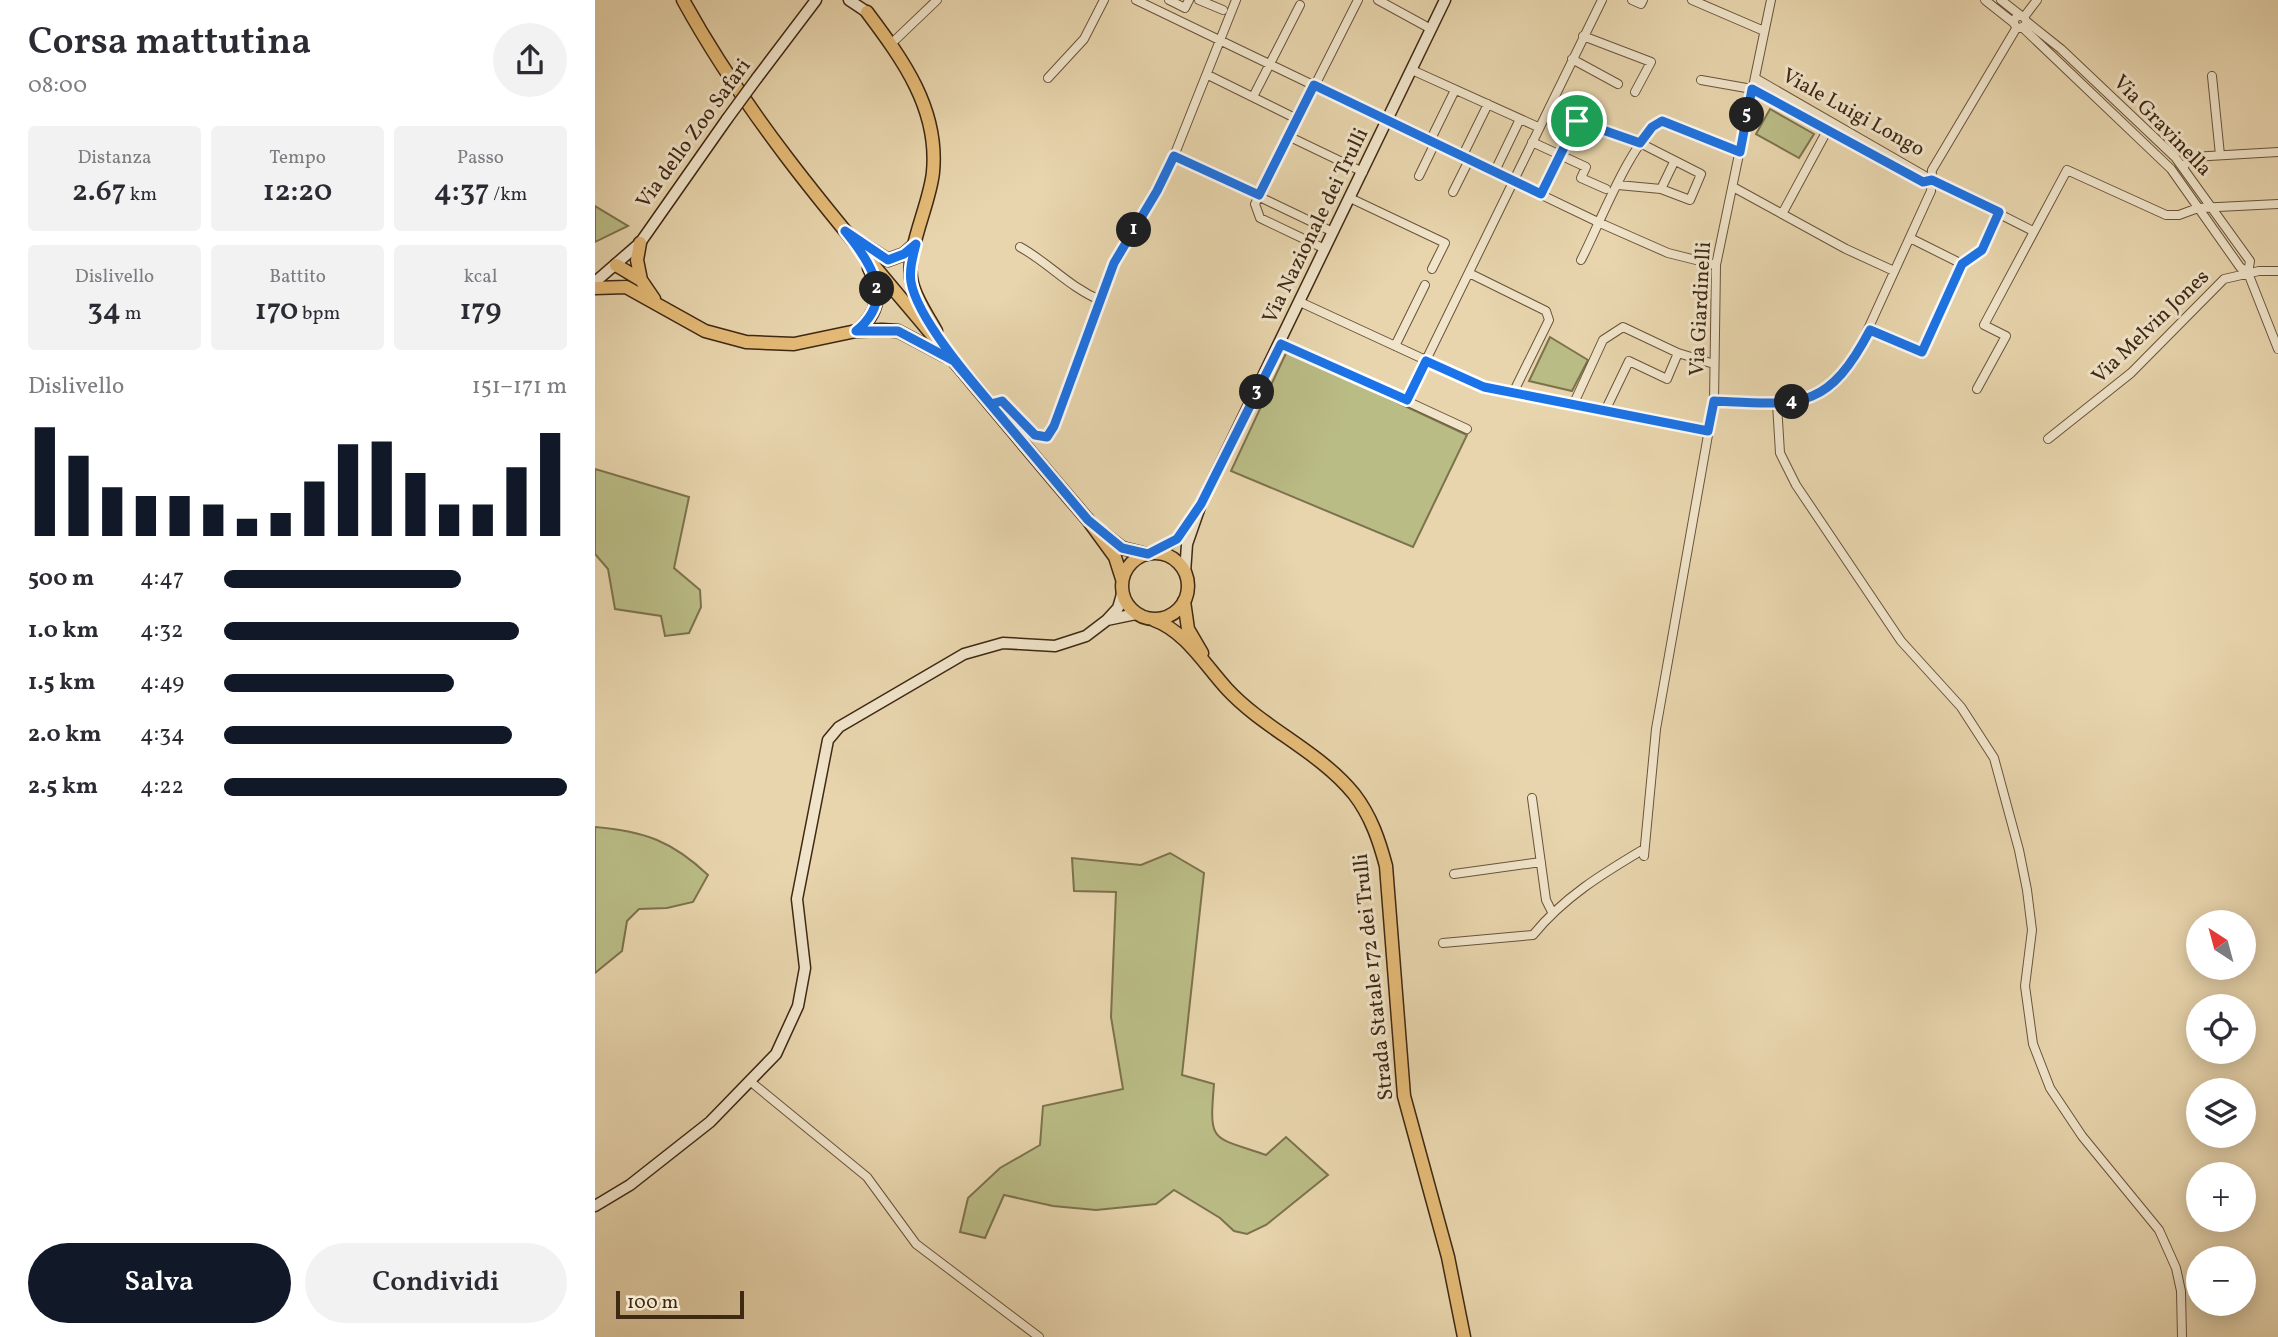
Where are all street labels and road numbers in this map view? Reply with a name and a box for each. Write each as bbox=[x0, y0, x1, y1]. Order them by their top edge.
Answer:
street label: Via dello Zoo Safari bbox=[630, 53, 758, 215]
street label: Viale Luigi Longo bbox=[1776, 62, 1930, 164]
street label: Via Gravinella bbox=[2106, 69, 2218, 183]
street label: Via Nazionale dei Trulli bbox=[1256, 123, 1376, 329]
street label: Via Giardinelli bbox=[1683, 241, 1719, 377]
street label: Via Melvin Jones bbox=[2086, 263, 2216, 391]
street label: Strada Statale 172 dei Trulli bbox=[1347, 852, 1401, 1102]

